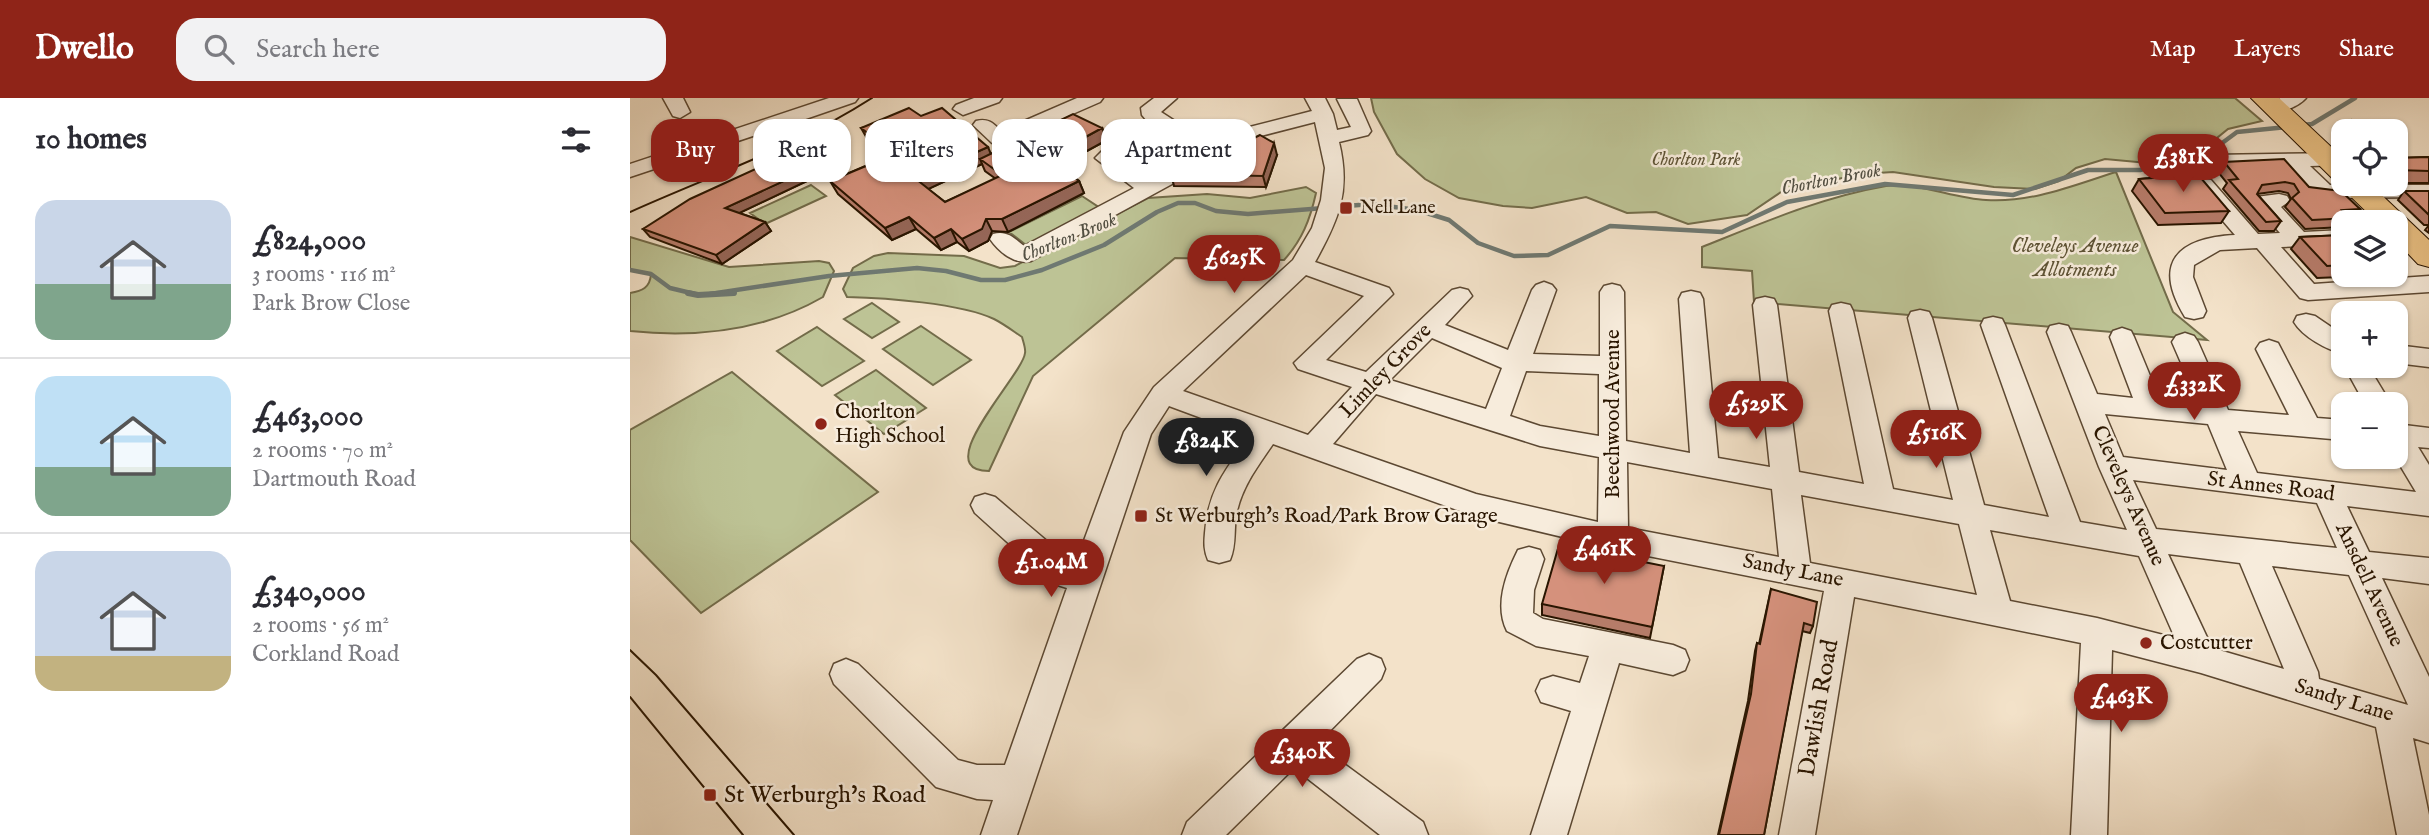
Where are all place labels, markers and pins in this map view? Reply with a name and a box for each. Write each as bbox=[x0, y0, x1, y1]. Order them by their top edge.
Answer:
pin: £381K bbox=[2134, 134, 2232, 194]
place label: Nell Lane bbox=[1360, 197, 1436, 220]
marker: Nell Lane bbox=[1338, 200, 1354, 216]
pin: £625K bbox=[1185, 236, 1283, 295]
pin: £332K bbox=[2145, 362, 2243, 422]
pin: £529K bbox=[1707, 382, 1805, 441]
place label: Chorlton High School bbox=[835, 399, 945, 450]
pin: £516K bbox=[1887, 410, 1985, 470]
marker: Chorlton High School bbox=[813, 416, 829, 432]
pin: £824K bbox=[1157, 418, 1255, 478]
place label: St Werburgh's Road/Park Brow Garage bbox=[1155, 503, 1498, 530]
marker: St Werburgh's Road/Park Brow Garage bbox=[1133, 508, 1149, 524]
pin: £461K bbox=[1555, 526, 1653, 586]
pin: £1.04M bbox=[994, 540, 1108, 599]
place label: Costcutter bbox=[2160, 630, 2253, 657]
marker: Costcutter bbox=[2138, 635, 2154, 651]
pin: £463K bbox=[2072, 674, 2170, 734]
pin: £340K bbox=[1253, 730, 1351, 789]
place label: St Werburgh's Road bbox=[724, 780, 926, 811]
marker: St Werburgh's Road bbox=[702, 787, 718, 803]

